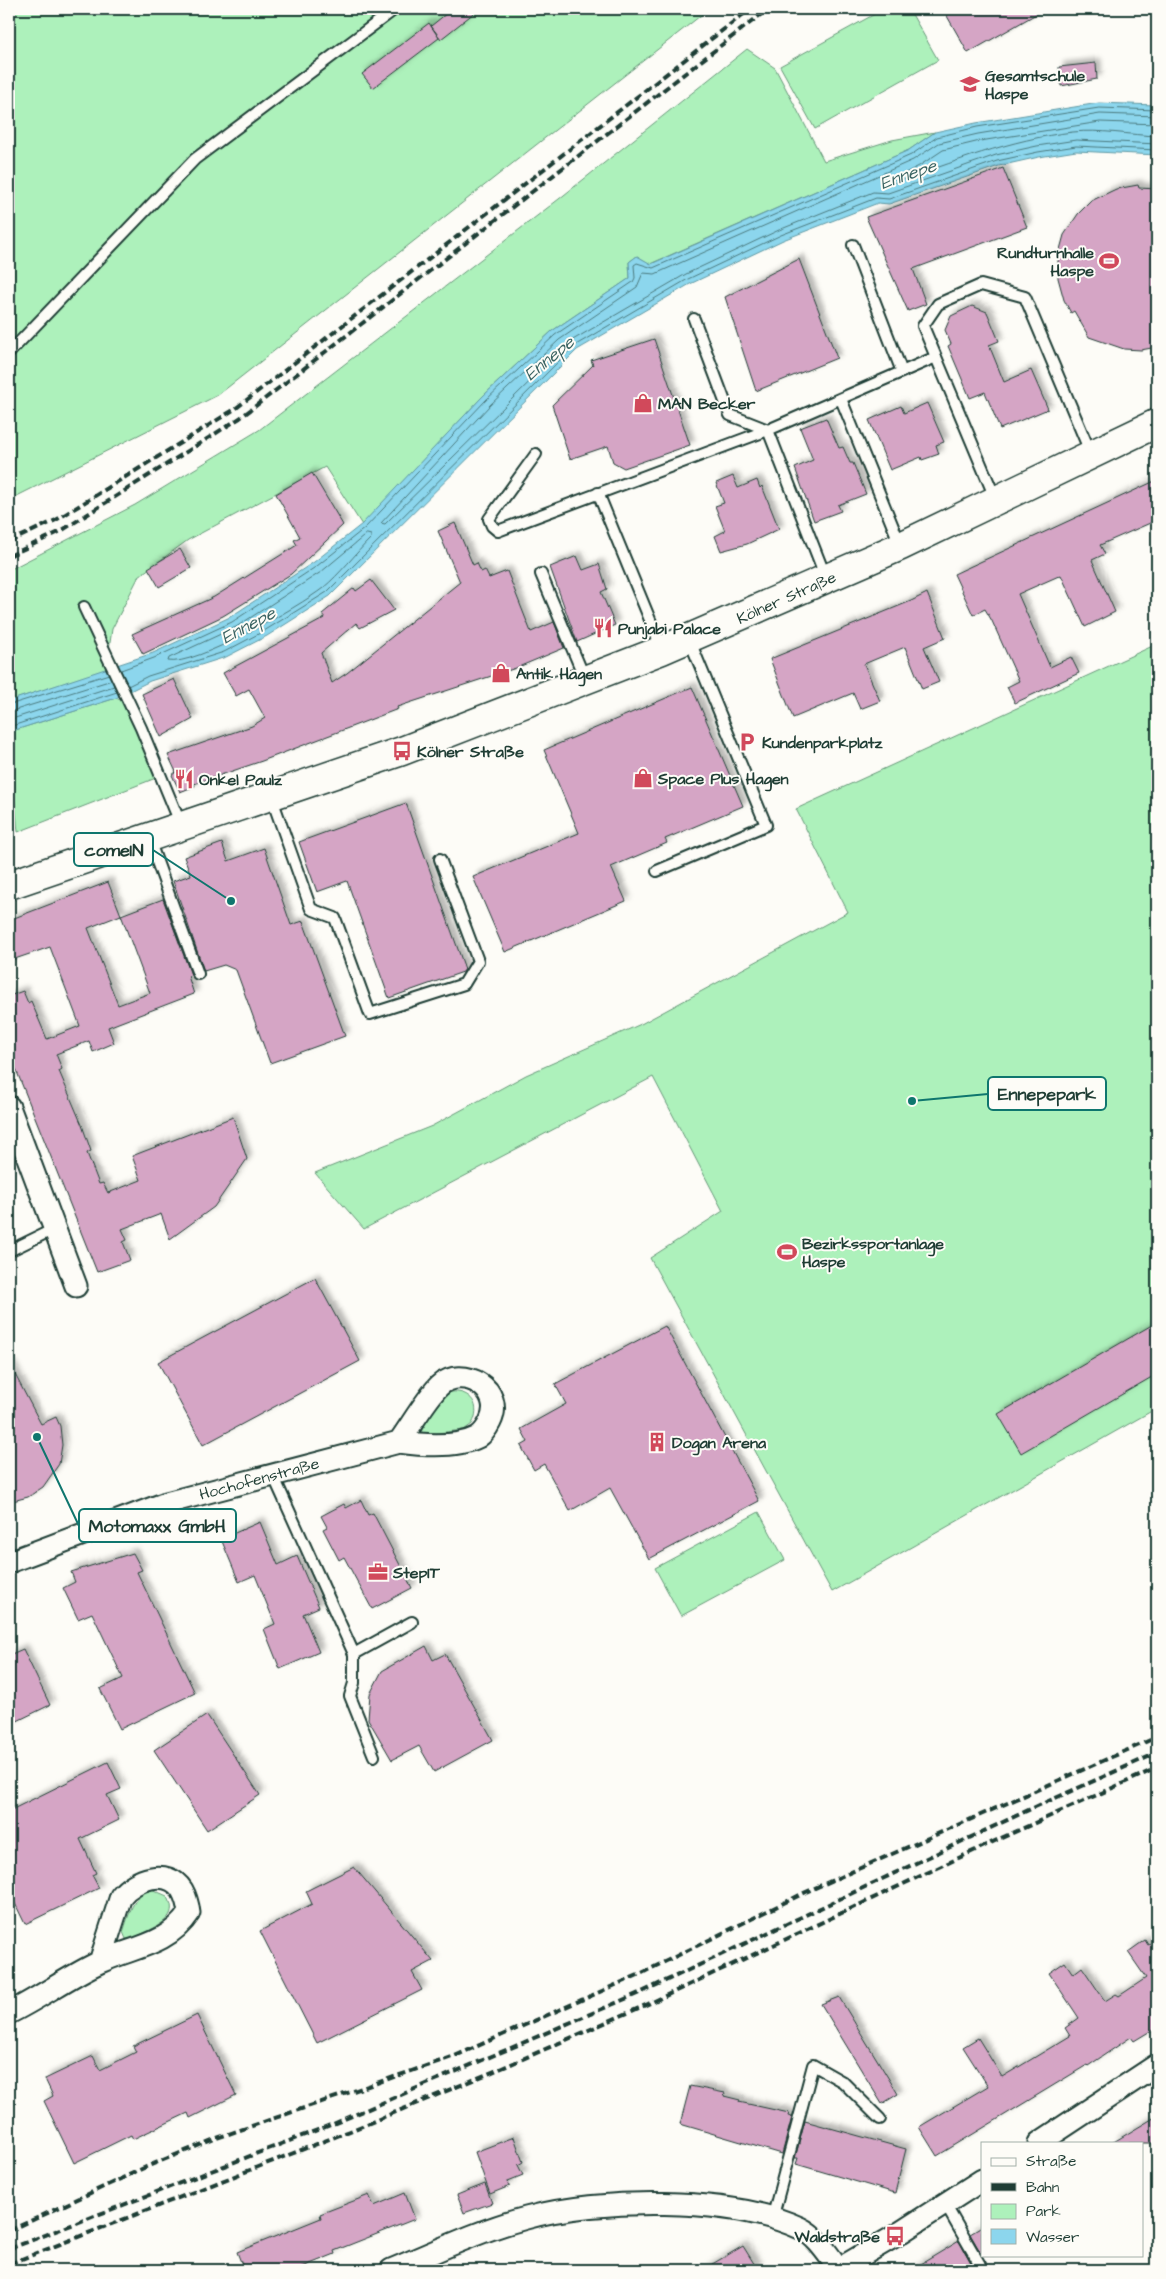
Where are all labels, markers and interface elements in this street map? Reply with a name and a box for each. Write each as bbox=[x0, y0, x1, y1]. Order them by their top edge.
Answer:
place label: Gesamtschule Haspe bbox=[985, 65, 1086, 105]
school or university icon: Gesamtschule Haspe bbox=[959, 73, 981, 95]
water label: Ennepe bbox=[877, 153, 941, 196]
place label: Rundturnhalle Haspe bbox=[997, 242, 1094, 282]
sports icon: Rundturnhalle Haspe bbox=[1098, 250, 1120, 272]
water label: Ennepe bbox=[519, 330, 581, 386]
shop icon: MAN Becker bbox=[632, 392, 654, 414]
place label: MAN Becker bbox=[658, 393, 756, 415]
street label: Kölner Straße bbox=[733, 566, 840, 630]
water label: Ennepe bbox=[217, 600, 281, 650]
restaurant icon: Punjabi Palace bbox=[592, 617, 614, 639]
place label: Punjabi Palace bbox=[618, 618, 721, 640]
shop icon: Antik Hagen bbox=[490, 662, 512, 684]
place label: Antik Hagen bbox=[516, 663, 602, 687]
parking icon: Kundenparkplatz bbox=[736, 731, 758, 753]
place label: Kundenparkplatz bbox=[762, 732, 883, 754]
bus stop icon: Kölner Straße bbox=[391, 740, 413, 762]
place label: Kölner Straße bbox=[417, 741, 524, 763]
shop icon: Space Plus Hagen bbox=[632, 767, 654, 789]
restaurant icon: Onkel Paulz bbox=[173, 768, 195, 790]
place label: Space Plus Hagen bbox=[657, 768, 789, 792]
place label: Onkel Paulz bbox=[199, 769, 283, 791]
callout: comeIN bbox=[74, 833, 153, 866]
text: comeIN bbox=[84, 838, 144, 863]
callout: Ennepepark bbox=[988, 1077, 1106, 1110]
text: Ennepepark bbox=[998, 1082, 1097, 1107]
place label: Bezirkssportanlage Haspe bbox=[802, 1233, 944, 1273]
sports icon: Bezirkssportanlage Haspe bbox=[776, 1241, 798, 1263]
building icon: Dogan Arena bbox=[646, 1431, 668, 1453]
place label: Dogan Arena bbox=[672, 1432, 767, 1456]
street label: Hochofenstraße bbox=[197, 1452, 322, 1506]
callout: Motomaxx GmbH bbox=[79, 1509, 236, 1542]
text: Motomaxx GmbH bbox=[88, 1514, 226, 1539]
office icon: StepIT bbox=[367, 1561, 389, 1583]
place label: StepIT bbox=[392, 1562, 441, 1584]
legend bbox=[981, 2142, 1144, 2256]
text: Straße bbox=[1026, 2151, 1076, 2172]
text: Bahn bbox=[1026, 2177, 1060, 2198]
text: Park bbox=[1026, 2201, 1061, 2222]
bus stop icon: Waldstraße bbox=[884, 2225, 906, 2247]
place label: Waldstraße bbox=[794, 2226, 880, 2248]
text: Wasser bbox=[1026, 2227, 1079, 2248]

